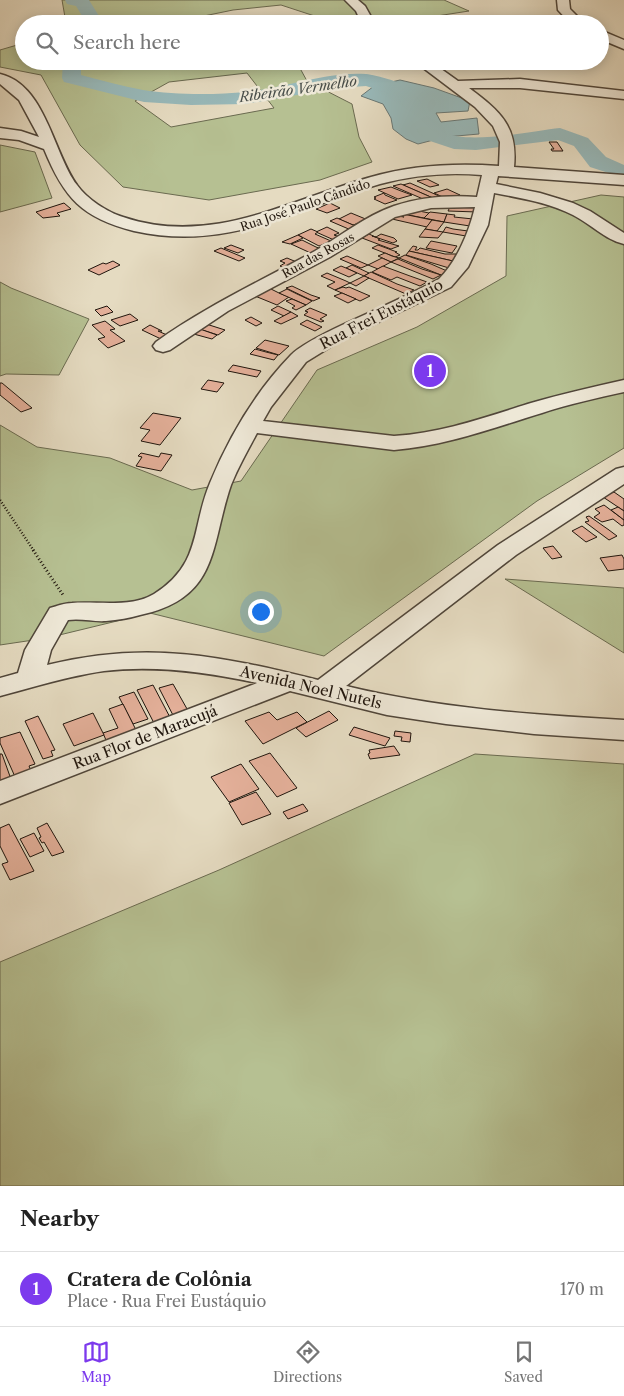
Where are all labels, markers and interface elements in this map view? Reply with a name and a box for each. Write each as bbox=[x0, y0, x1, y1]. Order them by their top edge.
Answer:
search box bbox=[15, 15, 609, 70]
icon: search bbox=[33, 29, 61, 57]
text: Search here bbox=[73, 31, 181, 54]
water label: Ribeirão Vermelho bbox=[237, 72, 358, 106]
street label: Rua José Paulo Cândido bbox=[238, 176, 372, 234]
street label: Rua das Rosas bbox=[279, 229, 357, 281]
street label: Rua Frei Eustáquio bbox=[316, 275, 446, 353]
pin: 1 bbox=[414, 352, 446, 390]
your location bbox=[248, 599, 274, 625]
street label: Avenida Noel Nutels bbox=[237, 661, 384, 713]
street label: Rua Flor de Maracujá bbox=[70, 701, 220, 773]
text: Nearby bbox=[20, 1206, 99, 1231]
text: Cratera de Colônia bbox=[67, 1268, 252, 1291]
text: 1 bbox=[32, 1279, 40, 1299]
text: 170 m bbox=[560, 1279, 604, 1299]
text: Place · Rua Frei Eustáquio bbox=[67, 1291, 266, 1311]
tab: Map bbox=[81, 1338, 111, 1386]
tab: Directions bbox=[273, 1338, 342, 1386]
tab: Saved bbox=[504, 1338, 543, 1386]

